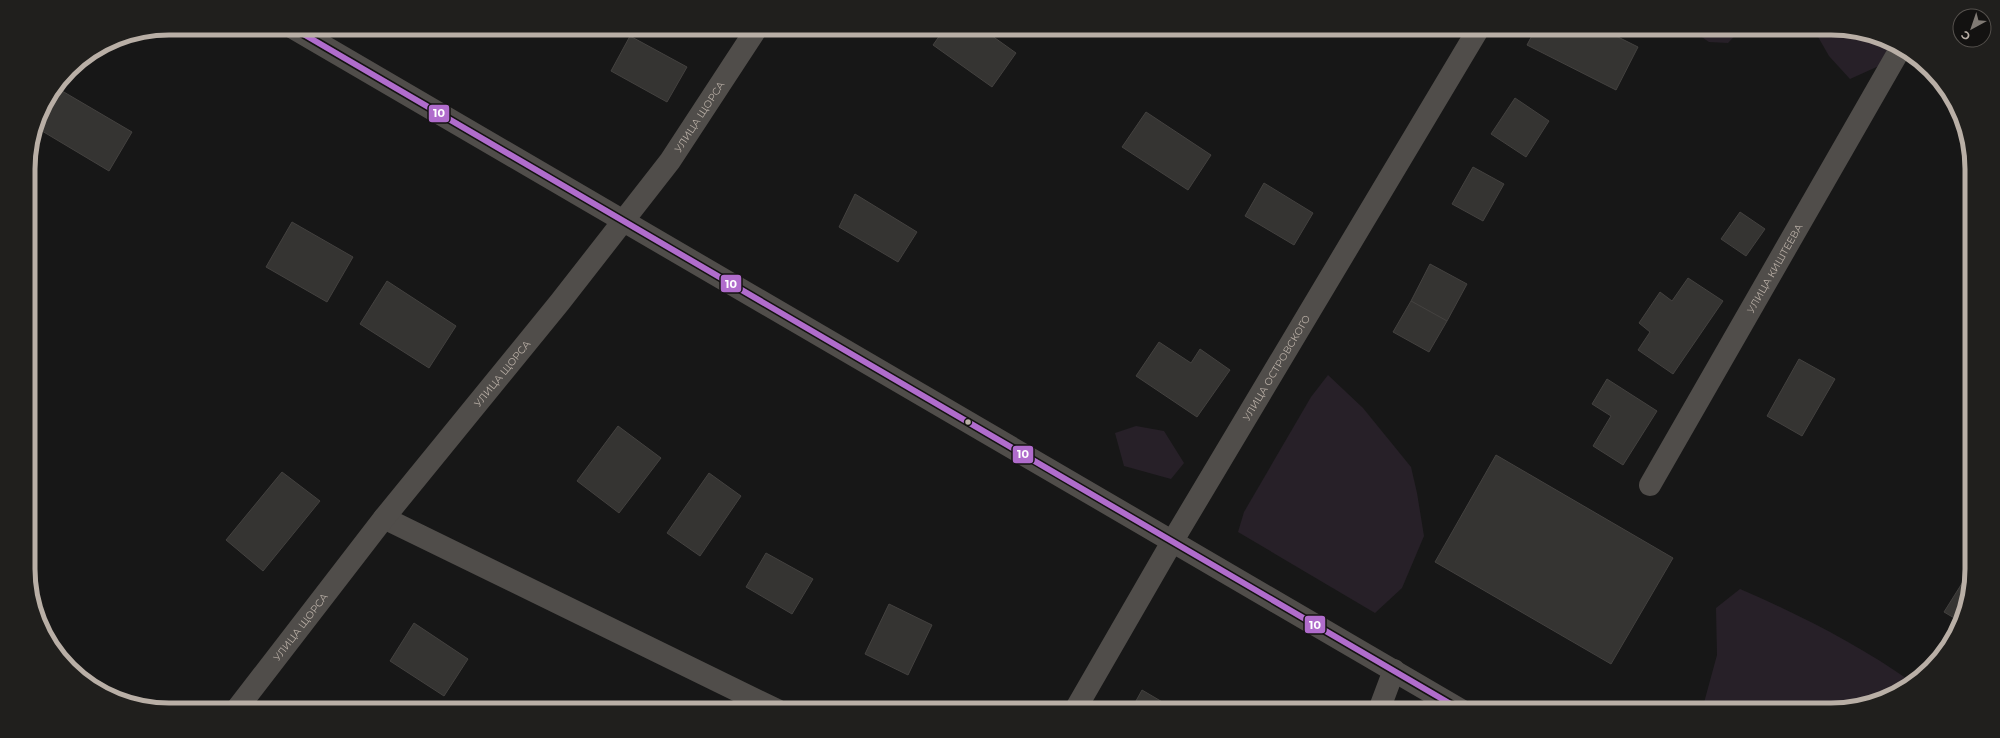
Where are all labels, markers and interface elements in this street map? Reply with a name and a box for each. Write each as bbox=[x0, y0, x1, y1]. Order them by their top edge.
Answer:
north arrow bbox=[1952, 8, 1992, 48]
text: С bbox=[1958, 28, 1973, 44]
street label: УЛИЦА ЩОРСА bbox=[671, 78, 727, 155]
line badge: 10 bbox=[428, 104, 450, 123]
text: 10 bbox=[433, 106, 445, 120]
street label: УЛИЦА КИШТЕЕВА bbox=[1744, 221, 1805, 315]
line badge: 10 bbox=[720, 274, 742, 293]
text: 10 bbox=[725, 277, 737, 291]
street label: УЛИЦА ОСТРОВСКОГО bbox=[1239, 312, 1313, 423]
street label: УЛИЦА ЩОРСА bbox=[471, 337, 533, 409]
unlabelled marker bbox=[963, 417, 973, 427]
line badge: 10 bbox=[1012, 445, 1034, 464]
text: 10 bbox=[1017, 447, 1029, 461]
street label: УЛИЦА ЩОРСА bbox=[270, 590, 331, 663]
line badge: 10 bbox=[1304, 615, 1326, 634]
text: 10 bbox=[1309, 618, 1321, 632]

